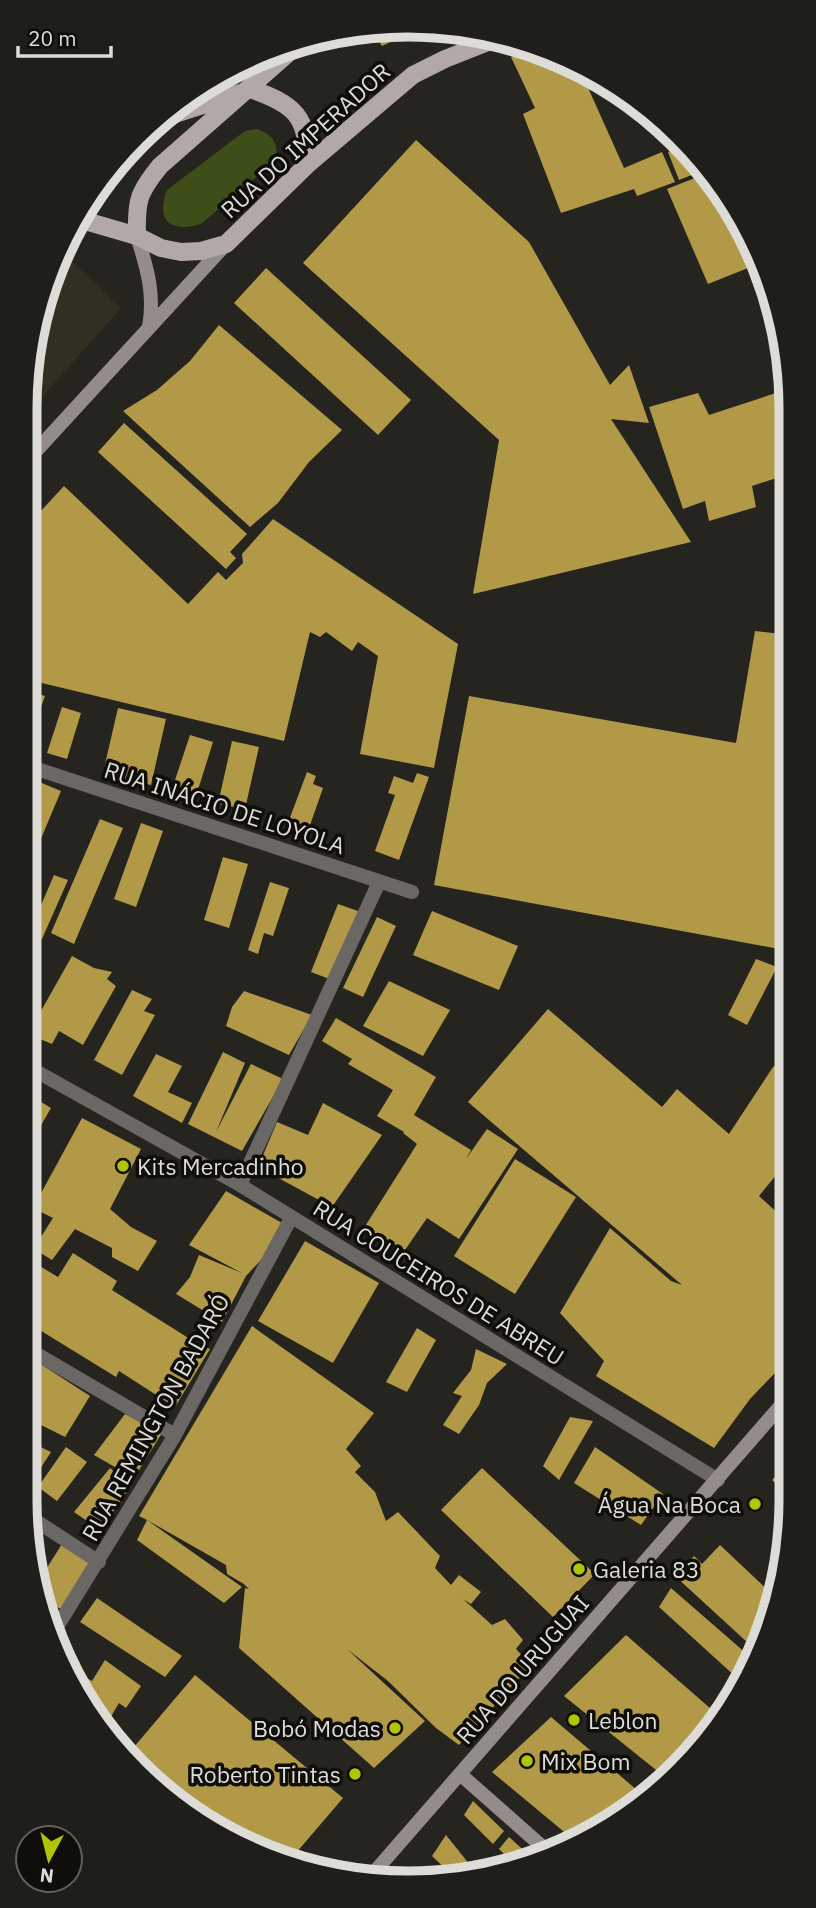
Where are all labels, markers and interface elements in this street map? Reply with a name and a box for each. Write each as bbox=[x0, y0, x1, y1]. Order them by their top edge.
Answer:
scale bar bbox=[18, 14, 110, 58]
text: 20 m bbox=[28, 24, 77, 52]
street label: RUA DO IMPERADOR bbox=[214, 56, 396, 224]
street label: RUA INÁCIO DE LOYOLA bbox=[101, 754, 350, 860]
place label: Kits Mercadinho bbox=[137, 1151, 304, 1181]
marker: Kits Mercadinho bbox=[115, 1158, 131, 1174]
street label: RUA COUCEIROS DE ABREU bbox=[308, 1192, 570, 1372]
street label: RUA REMINGTON BADARÓ bbox=[74, 1288, 236, 1546]
place label: Água Na Boca bbox=[598, 1489, 741, 1519]
marker: Água Na Boca bbox=[747, 1496, 763, 1512]
place label: Galeria 83 bbox=[593, 1554, 700, 1584]
marker: Galeria 83 bbox=[571, 1561, 587, 1577]
street label: RUA DO URUGUAI bbox=[449, 1588, 595, 1750]
place label: Leblon bbox=[588, 1705, 657, 1735]
marker: Leblon bbox=[566, 1712, 582, 1728]
place label: Bobó Modas bbox=[253, 1713, 381, 1743]
marker: Bobó Modas bbox=[387, 1720, 403, 1736]
place label: Mix Bom bbox=[541, 1746, 631, 1776]
marker: Mix Bom bbox=[519, 1753, 535, 1769]
place label: Roberto Tintas bbox=[189, 1759, 341, 1789]
marker: Roberto Tintas bbox=[347, 1766, 363, 1782]
north arrow bbox=[14, 1824, 84, 1894]
text: N bbox=[39, 1863, 55, 1889]

